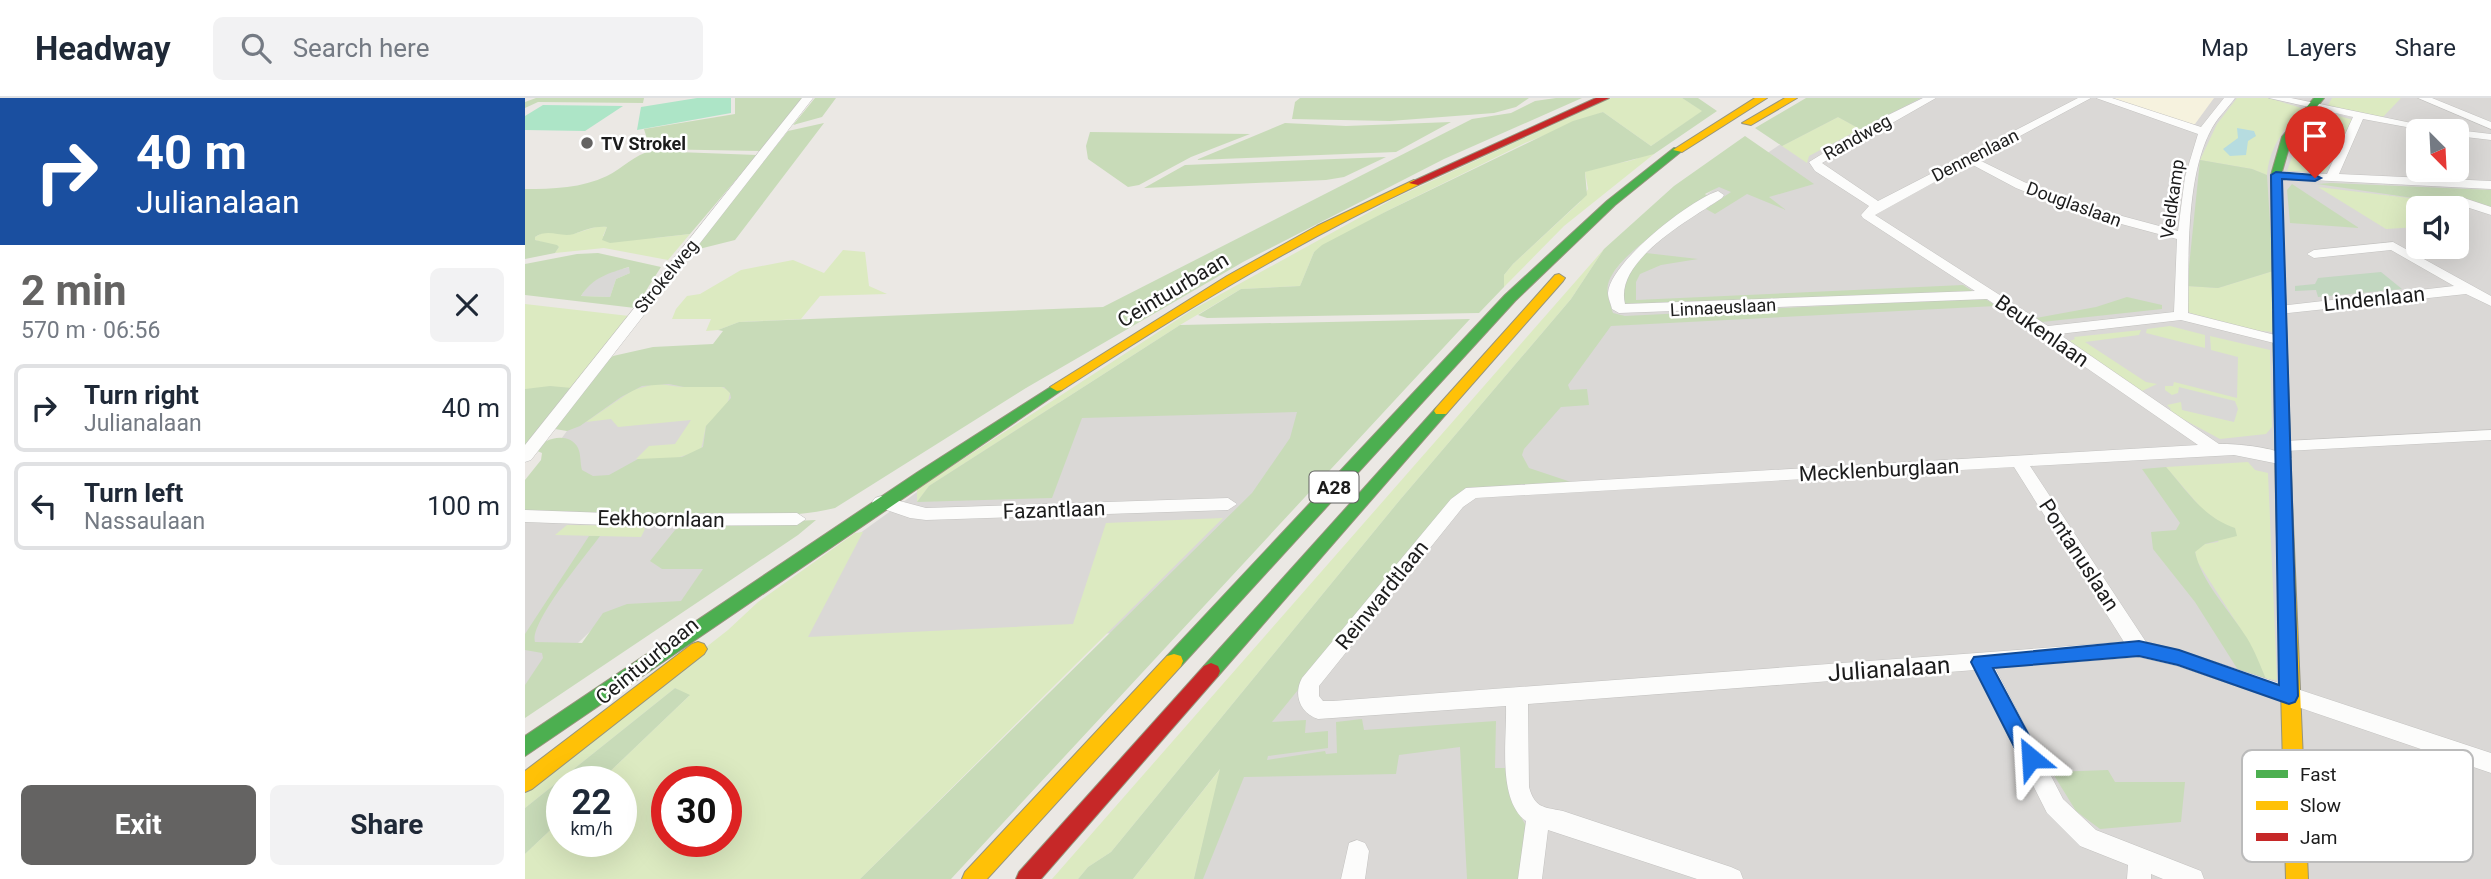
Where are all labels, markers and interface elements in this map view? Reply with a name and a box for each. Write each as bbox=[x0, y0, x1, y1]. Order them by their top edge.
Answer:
search box bbox=[213, 17, 703, 80]
text: Headway bbox=[35, 29, 171, 68]
icon: search bbox=[237, 29, 275, 67]
text: Search here bbox=[293, 33, 429, 63]
text: Map bbox=[2201, 34, 2249, 62]
text: Layers bbox=[2287, 34, 2357, 62]
text: Share bbox=[2395, 34, 2456, 62]
pin bbox=[2285, 106, 2345, 178]
street label: Randweg bbox=[1819, 110, 1895, 164]
icon: arrive bbox=[2296, 117, 2334, 155]
north arrow bbox=[2406, 119, 2469, 182]
map controls bbox=[2406, 119, 2469, 259]
text: 40 m bbox=[136, 124, 247, 181]
street label: Dennenlaan bbox=[1928, 124, 2022, 186]
icon: right bbox=[21, 126, 112, 217]
place label: TV Strokel bbox=[601, 133, 686, 154]
marker: TV Strokel bbox=[579, 135, 595, 151]
street label: Veldkamp bbox=[2156, 158, 2188, 240]
street label: Douglaslaan bbox=[2024, 177, 2124, 231]
text: Julianalaan bbox=[136, 183, 300, 221]
button: sound bbox=[2406, 196, 2469, 259]
street label: Strokelweg bbox=[630, 235, 702, 317]
street label: Ceintuurbaan bbox=[1113, 248, 1233, 332]
text: 2 min bbox=[21, 266, 127, 315]
button: close bbox=[430, 268, 504, 342]
street label: Lindenlaan bbox=[2322, 282, 2426, 316]
street label: Beukenlaan bbox=[1991, 290, 2093, 372]
street label: Linnaeuslaan bbox=[1669, 294, 1777, 320]
text: 570 m · 06:56 bbox=[21, 317, 160, 344]
text: Turn right bbox=[84, 380, 199, 410]
icon: right bbox=[25, 389, 63, 427]
text: 40 m bbox=[442, 393, 500, 423]
text: Julianalaan bbox=[84, 410, 202, 437]
street label: Mecklenburglaan bbox=[1798, 454, 1960, 486]
road number: A28 bbox=[1309, 472, 1359, 502]
text: Turn left bbox=[84, 478, 183, 508]
icon: left bbox=[25, 487, 63, 525]
text: 100 m bbox=[427, 491, 500, 521]
street label: Pontanuslaan bbox=[2034, 495, 2124, 615]
street label: Fazantlaan bbox=[1002, 496, 1106, 524]
street label: Eekhoornlaan bbox=[597, 506, 725, 532]
text: Nassaulaan bbox=[84, 508, 205, 535]
street label: Reinwardtlaan bbox=[1331, 536, 1433, 654]
street label: Ceintuurbaan bbox=[591, 612, 703, 710]
street label: Julianalaan bbox=[1827, 651, 1951, 687]
position arrow bbox=[1994, 721, 2068, 795]
legend bbox=[2242, 750, 2473, 862]
text: Fast bbox=[2300, 763, 2337, 786]
speed limit sign: 30 bbox=[651, 766, 742, 857]
text: 22 bbox=[571, 782, 612, 823]
button: Exit bbox=[21, 785, 256, 865]
button: Share bbox=[270, 785, 504, 865]
text: Slow bbox=[2300, 794, 2341, 817]
text: km/h bbox=[570, 818, 613, 839]
text: Jam bbox=[2300, 826, 2337, 849]

